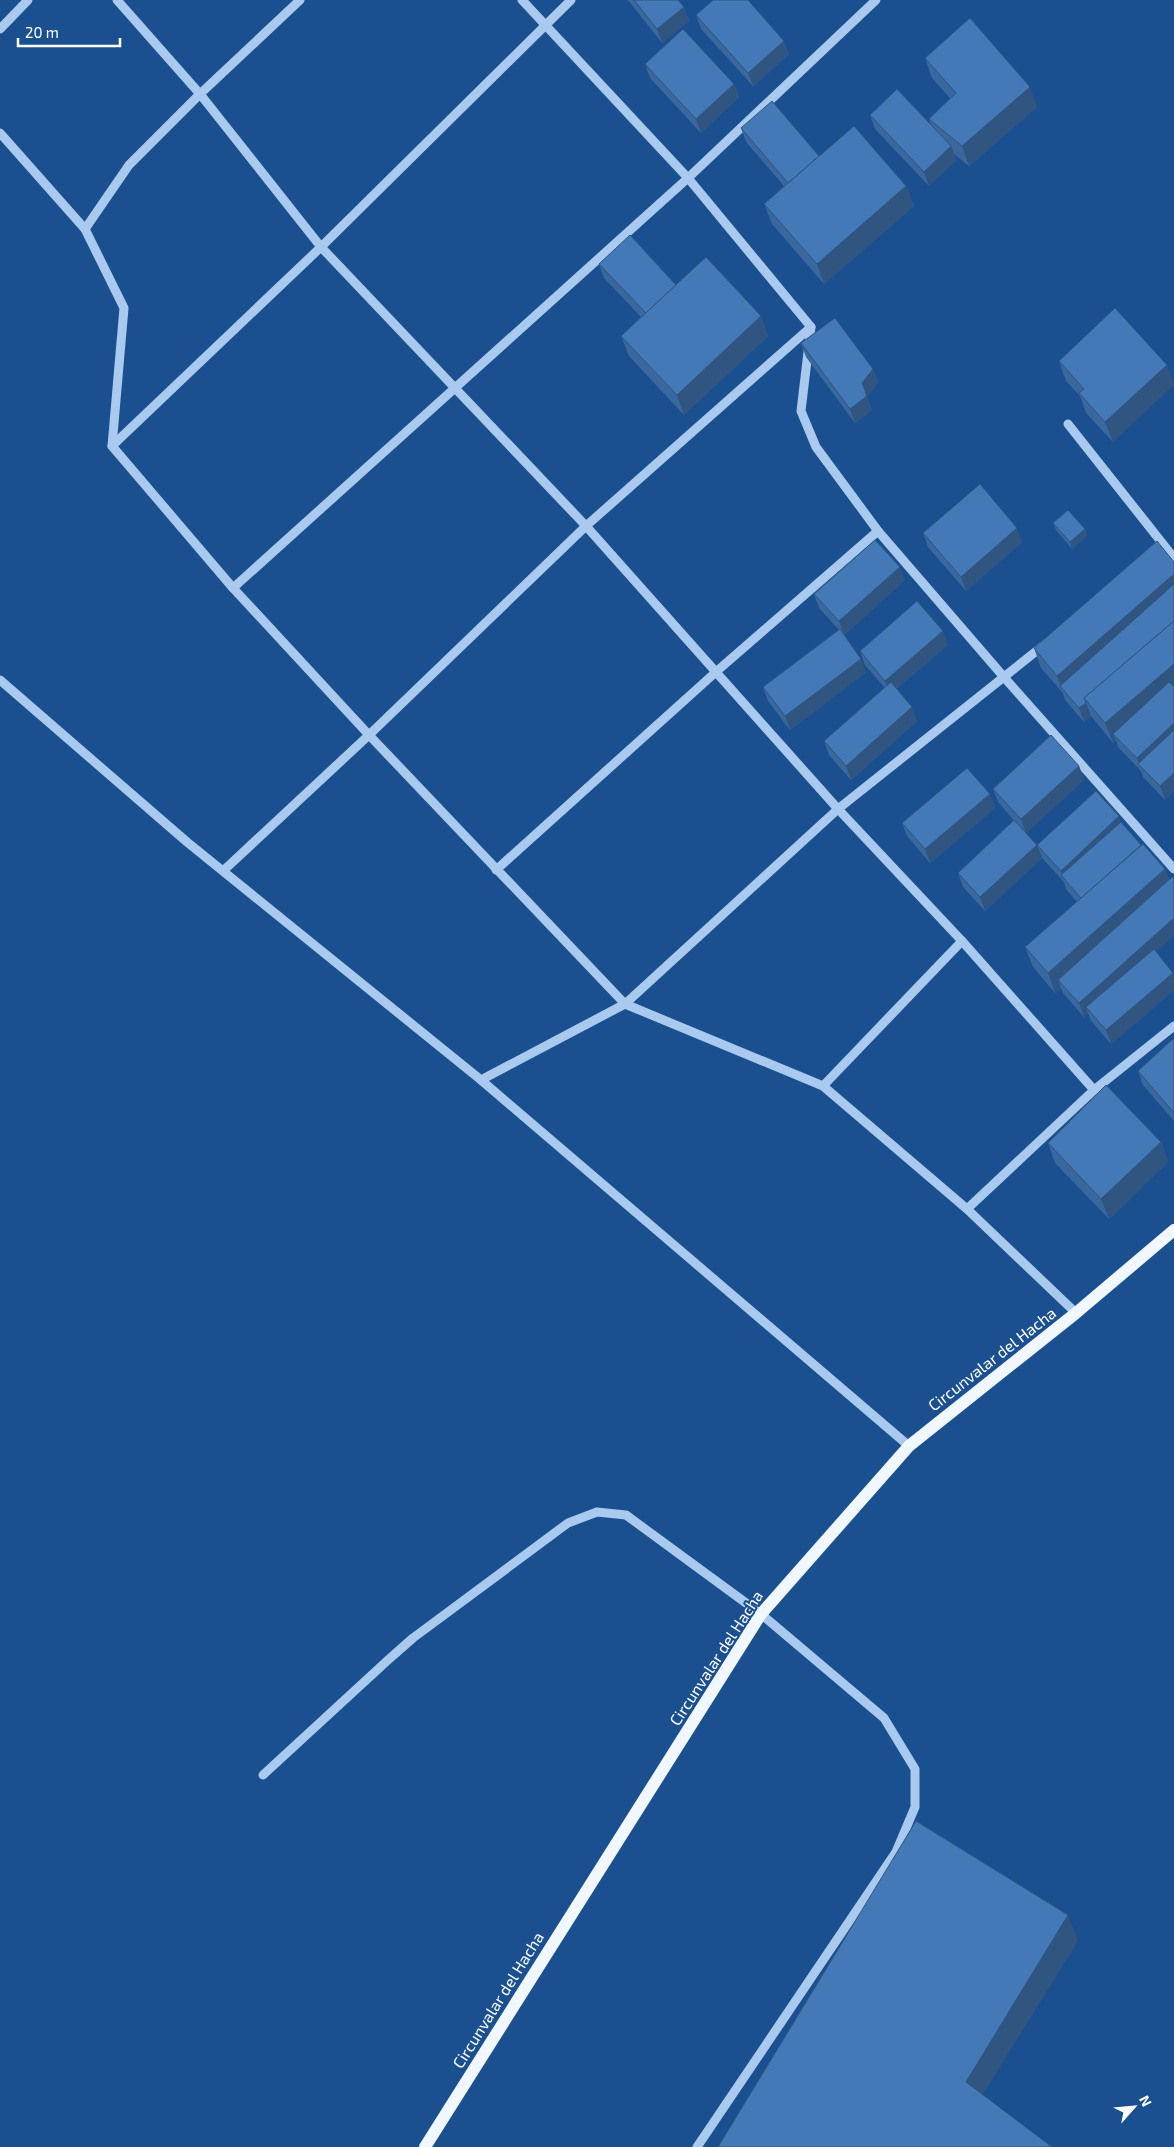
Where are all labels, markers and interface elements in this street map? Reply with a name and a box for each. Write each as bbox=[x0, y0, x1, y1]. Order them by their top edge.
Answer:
scale bar bbox=[18, 15, 120, 47]
text: 20 m bbox=[25, 23, 59, 41]
street label: Circunvalar del Hacha bbox=[924, 1303, 1059, 1414]
street label: Circunvalar del Hacha bbox=[665, 1587, 766, 1729]
street label: Circunvalar del Hacha bbox=[448, 1928, 547, 2071]
north arrow bbox=[1109, 2082, 1159, 2132]
text: N bbox=[1136, 2093, 1156, 2109]

